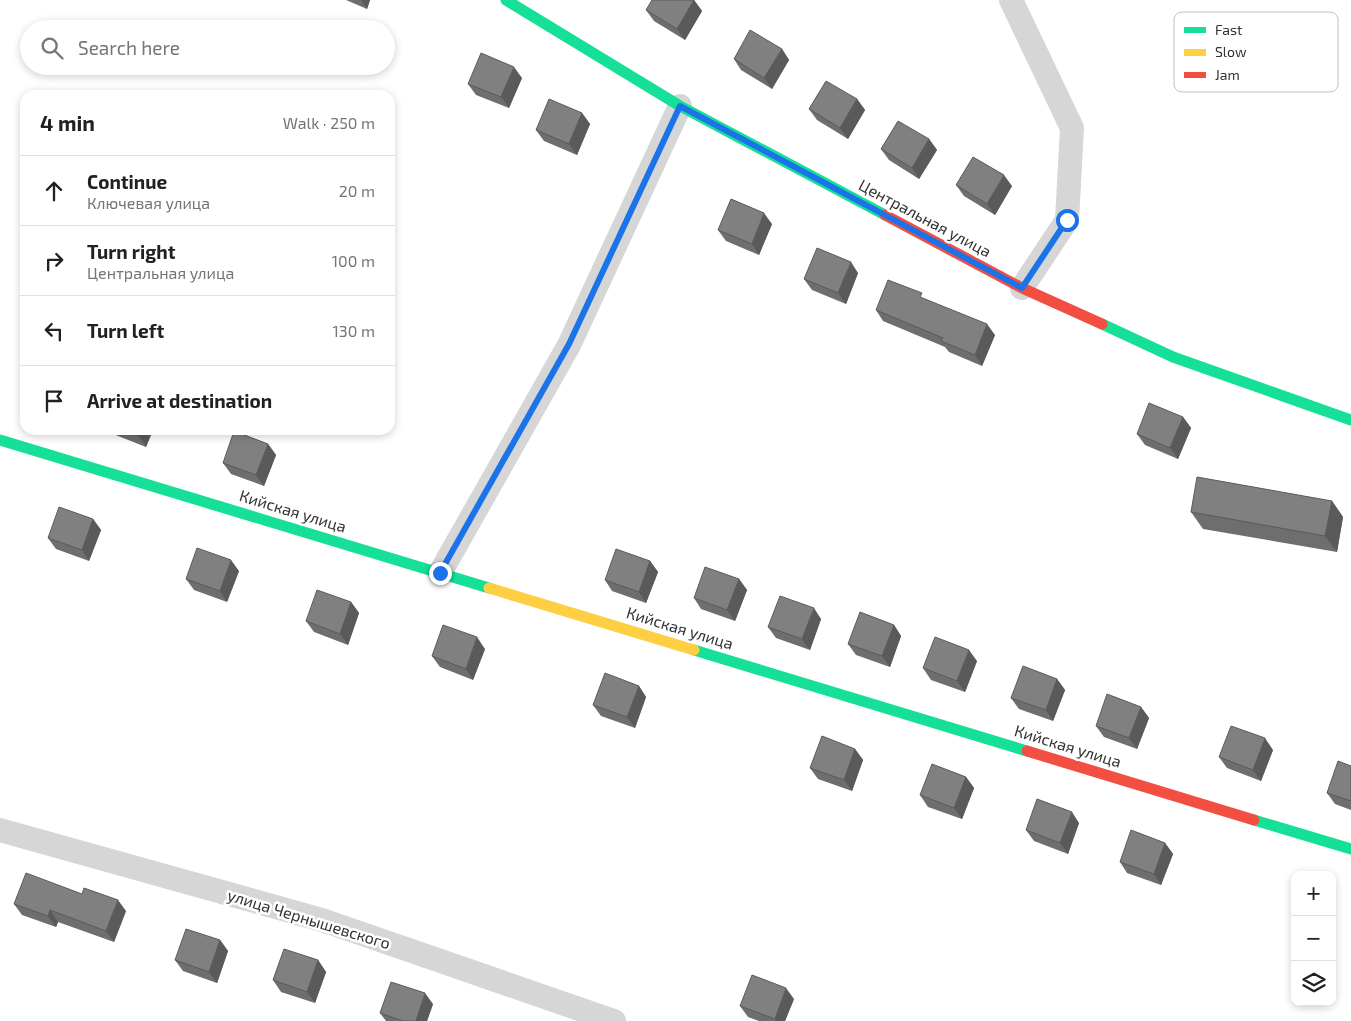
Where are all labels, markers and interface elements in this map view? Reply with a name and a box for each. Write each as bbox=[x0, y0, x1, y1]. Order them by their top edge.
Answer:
legend bbox=[1174, 12, 1338, 92]
search box bbox=[20, 20, 395, 75]
text: Fast bbox=[1215, 21, 1242, 38]
icon: search bbox=[38, 34, 66, 62]
text: Search here bbox=[78, 36, 180, 59]
text: Slow bbox=[1215, 43, 1247, 60]
text: Jam bbox=[1215, 66, 1240, 83]
text: 4 min bbox=[40, 110, 95, 135]
text: Walk · 250 m bbox=[283, 113, 375, 132]
text: Continue bbox=[87, 170, 167, 193]
street label: Центральная улица bbox=[855, 175, 995, 261]
icon: ahead bbox=[40, 177, 68, 205]
text: 20 m bbox=[339, 181, 375, 200]
text: Ключевая улица bbox=[87, 193, 210, 212]
route start bbox=[1056, 209, 1079, 232]
text: Turn right bbox=[87, 240, 175, 263]
icon: right bbox=[40, 247, 68, 275]
text: 100 m bbox=[332, 251, 375, 270]
text: Центральная улица bbox=[87, 263, 234, 282]
icon: left bbox=[40, 317, 68, 345]
text: Turn left bbox=[87, 319, 164, 342]
text: 130 m bbox=[333, 321, 375, 340]
icon: arrive bbox=[40, 387, 68, 415]
text: Arrive at destination bbox=[87, 389, 272, 412]
street label: Кийская улица bbox=[237, 485, 349, 537]
route end bbox=[429, 562, 452, 585]
street label: Кийская улица bbox=[624, 602, 736, 654]
street label: Кийская улица bbox=[1012, 720, 1124, 772]
map controls bbox=[1291, 871, 1336, 1006]
button: + bbox=[1291, 871, 1336, 916]
street label: улица Чернышевского bbox=[225, 885, 393, 953]
button: − bbox=[1291, 916, 1336, 961]
button: layers bbox=[1291, 961, 1336, 1006]

